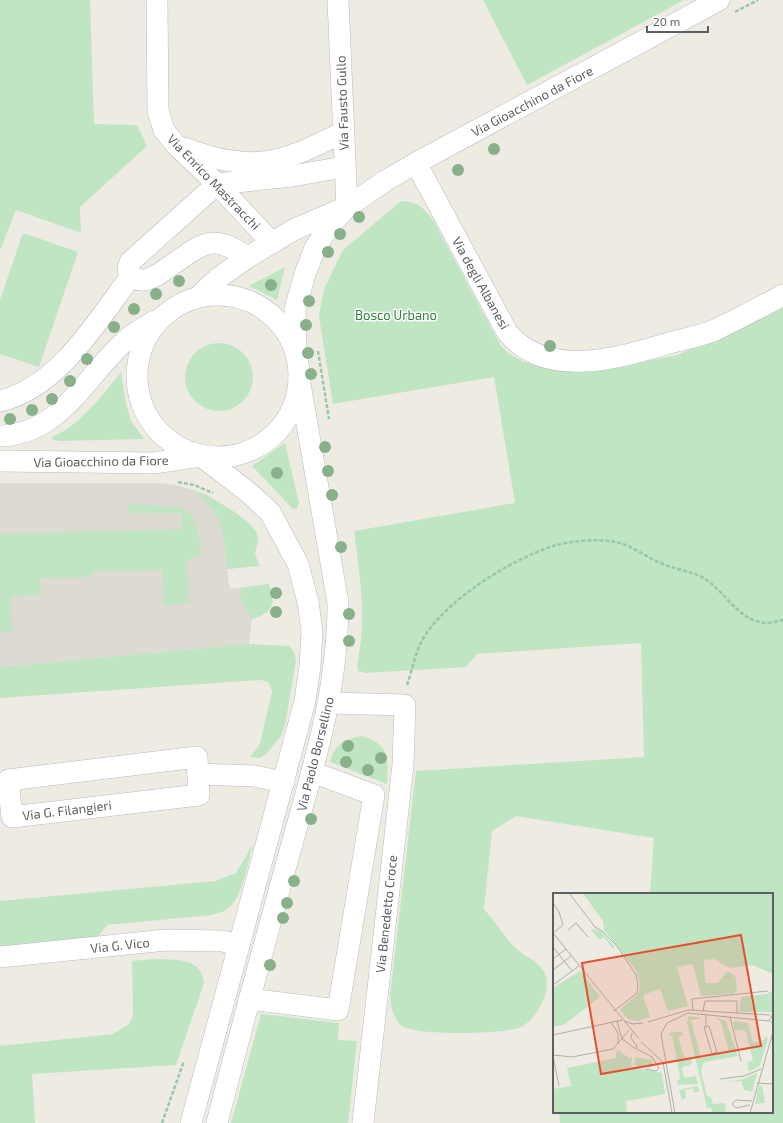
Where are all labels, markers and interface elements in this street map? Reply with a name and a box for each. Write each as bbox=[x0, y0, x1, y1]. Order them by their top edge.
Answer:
scale bar bbox=[647, 8, 708, 34]
text: 20 m bbox=[653, 14, 680, 28]
street label: Via Fausto Gullo bbox=[332, 55, 352, 151]
street label: Via Gioacchino da Fiore bbox=[468, 62, 596, 140]
street label: Via Enrico Mastracchi bbox=[164, 131, 264, 233]
street label: Via degli Albanesi bbox=[449, 234, 513, 332]
park label: Bosco Urbano bbox=[355, 307, 437, 323]
street label: Via Gioacchino da Fiore bbox=[33, 452, 169, 470]
street label: Via Paolo Borsellino bbox=[293, 695, 337, 813]
street label: Via G. Filangieri bbox=[21, 797, 113, 823]
street label: Via Benedetto Croce bbox=[372, 854, 400, 974]
inset map bbox=[553, 893, 773, 1113]
street label: Via G. Vico bbox=[89, 934, 151, 956]

